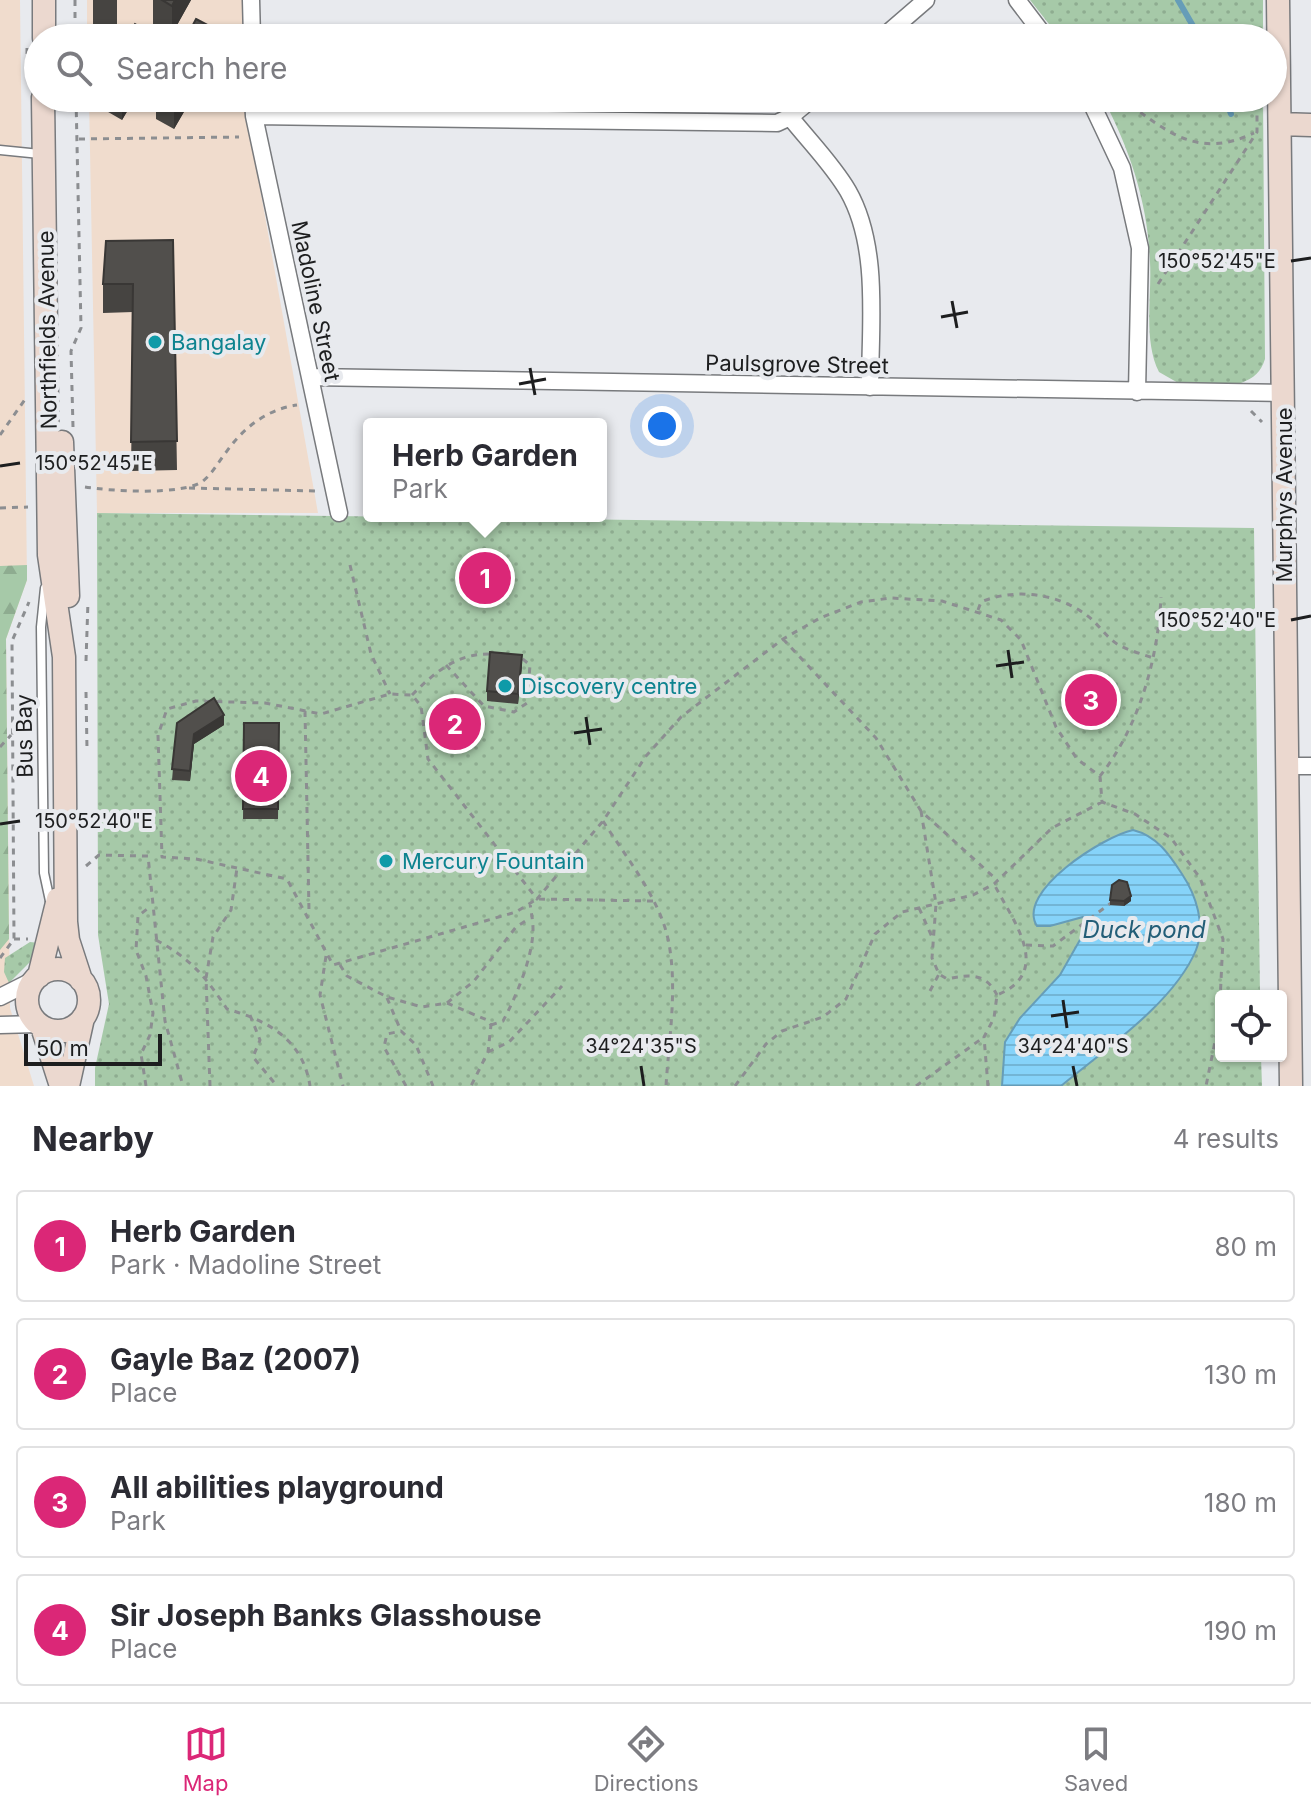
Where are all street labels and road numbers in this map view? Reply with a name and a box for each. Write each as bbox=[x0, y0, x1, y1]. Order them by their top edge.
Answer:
street label: Madoline Street bbox=[286, 218, 346, 384]
street label: Northfields Avenue bbox=[32, 230, 62, 430]
street label: Paulsgrove Street bbox=[705, 349, 889, 379]
street label: Murphys Avenue bbox=[1271, 407, 1297, 583]
street label: Bus Bay bbox=[10, 694, 38, 778]

